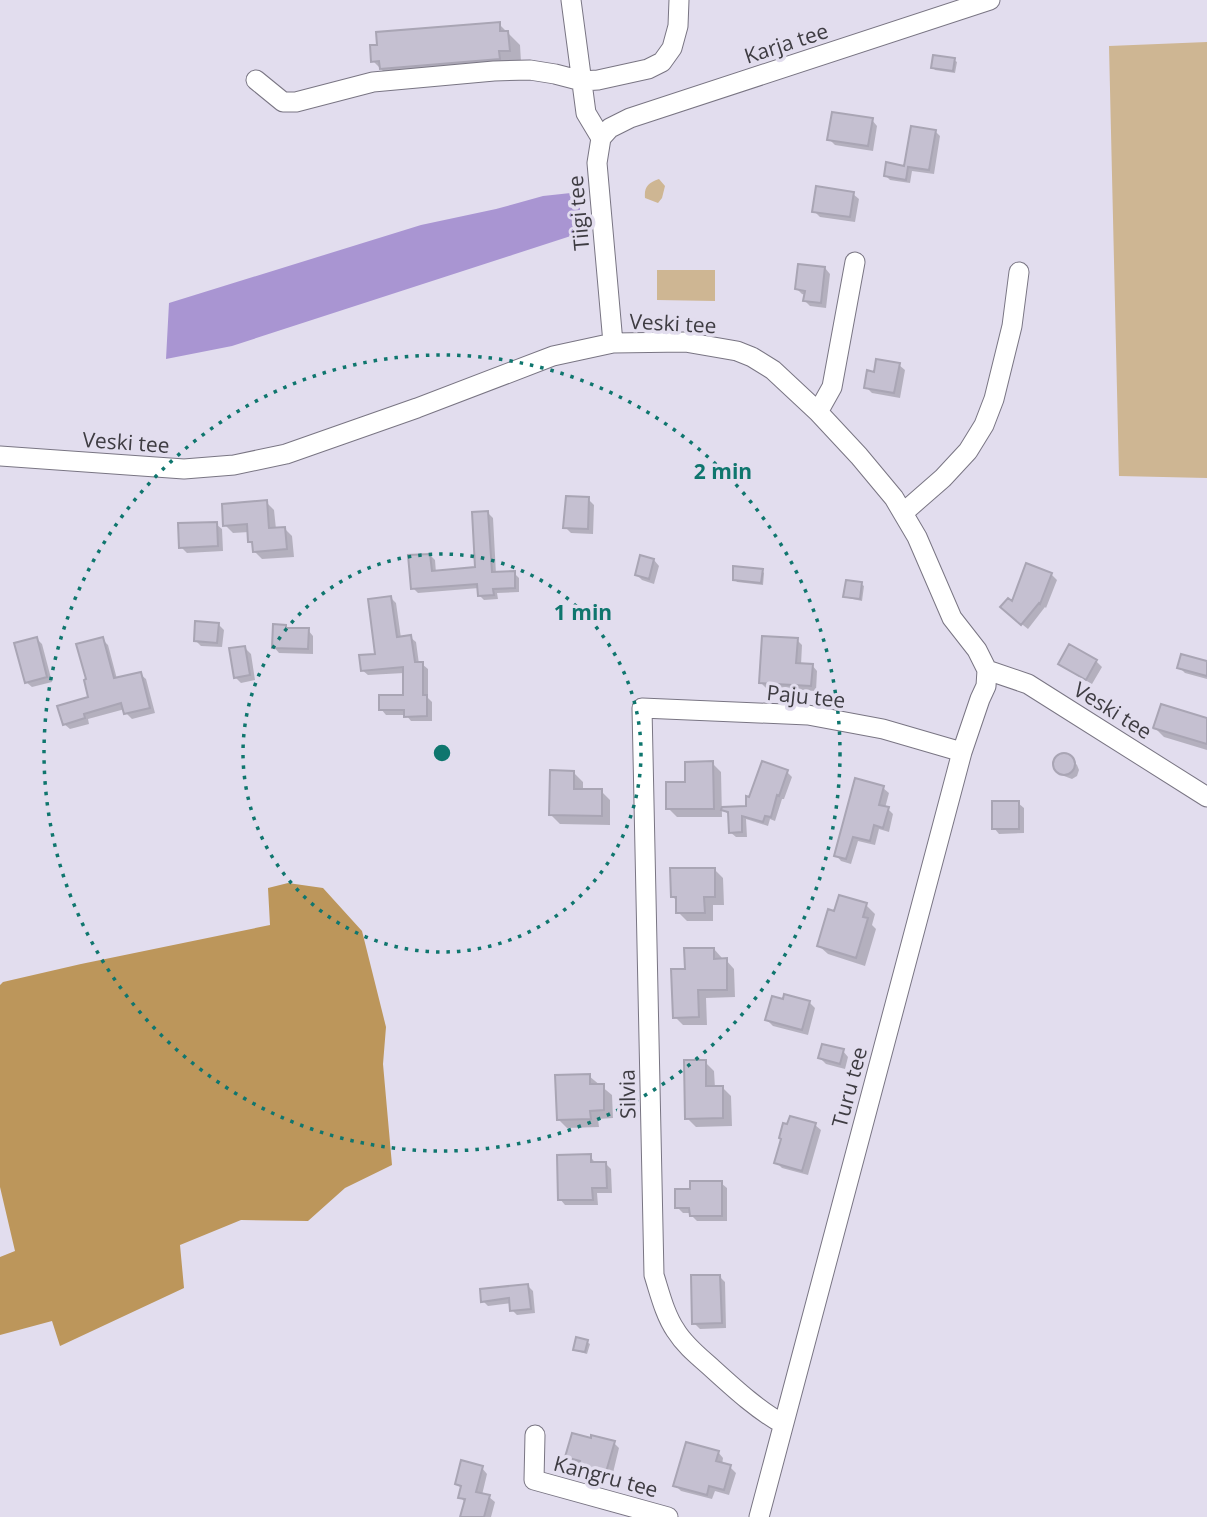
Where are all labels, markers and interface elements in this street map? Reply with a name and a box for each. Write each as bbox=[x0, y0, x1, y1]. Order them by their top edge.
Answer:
street label: Karja tee bbox=[740, 16, 832, 70]
street label: Tiigi tee bbox=[561, 174, 595, 252]
street label: Veski tee bbox=[629, 307, 717, 339]
street label: Veski tee bbox=[82, 425, 170, 459]
text: 2 min bbox=[694, 457, 752, 485]
text: 1 min bbox=[554, 598, 612, 626]
street label: Veski tee bbox=[1069, 675, 1157, 745]
street label: Paju tee bbox=[765, 678, 847, 714]
centre of rings bbox=[430, 741, 454, 765]
street label: Turu tee bbox=[825, 1044, 873, 1130]
street label: Silvia bbox=[613, 1069, 641, 1119]
street label: Kangru tee bbox=[551, 1449, 661, 1503]

